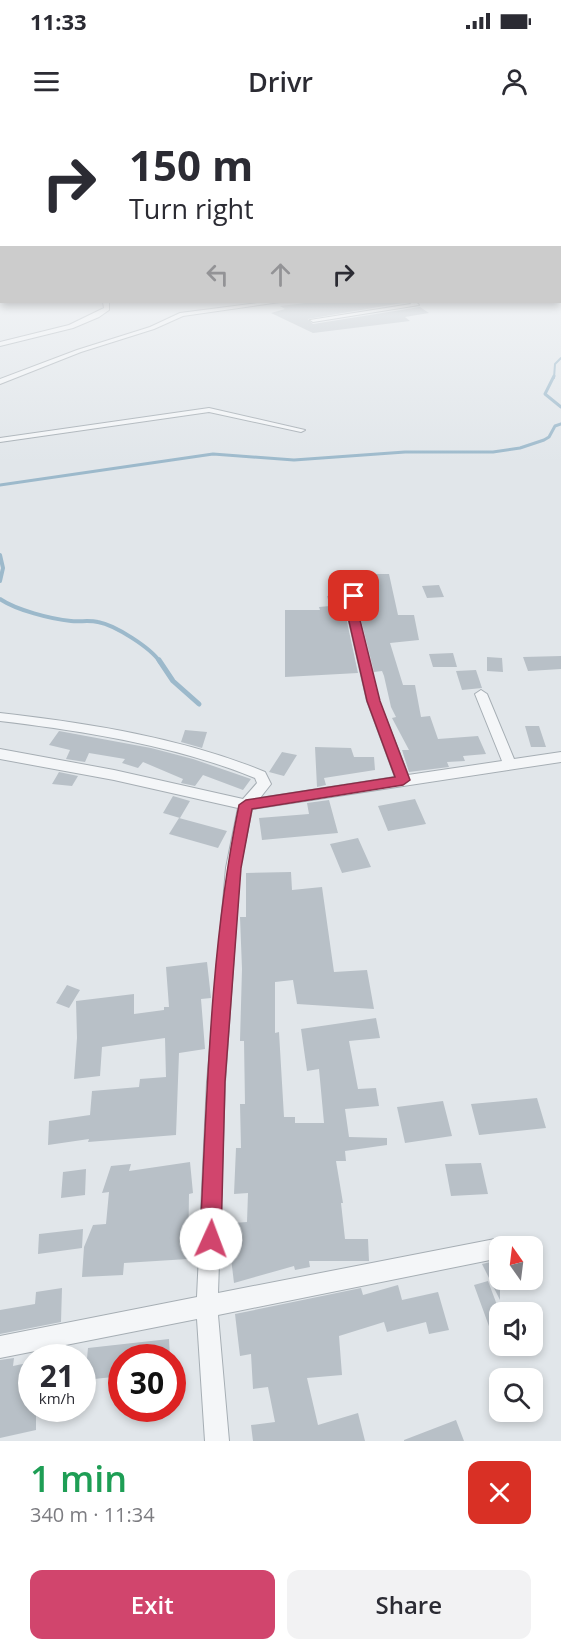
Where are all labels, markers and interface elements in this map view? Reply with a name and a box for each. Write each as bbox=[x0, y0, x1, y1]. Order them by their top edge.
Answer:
text: 11:33 bbox=[30, 6, 87, 36]
text: Drivr bbox=[248, 63, 313, 100]
icon: menu bbox=[30, 65, 63, 98]
icon: person bbox=[498, 65, 531, 98]
text: 150 m bbox=[129, 136, 253, 193]
icon: right bbox=[30, 144, 108, 222]
text: Turn right bbox=[129, 190, 254, 227]
icon: left bbox=[201, 258, 234, 291]
icon: ahead bbox=[264, 258, 297, 291]
icon: right bbox=[327, 258, 360, 291]
pin bbox=[328, 570, 379, 621]
icon: arrive bbox=[337, 579, 370, 612]
position arrow bbox=[179, 1207, 243, 1271]
north arrow bbox=[489, 1236, 543, 1290]
map controls bbox=[489, 1236, 543, 1422]
button: sound bbox=[489, 1302, 543, 1356]
speed limit sign: 30 bbox=[108, 1344, 186, 1422]
text: 21 bbox=[40, 1355, 74, 1396]
button: search bbox=[489, 1368, 543, 1422]
text: km/h bbox=[39, 1388, 75, 1408]
text: 1 min bbox=[30, 1454, 127, 1503]
button: close bbox=[468, 1461, 531, 1524]
text: 340 m · 11:34 bbox=[30, 1501, 155, 1528]
button: Exit bbox=[30, 1570, 275, 1639]
button: Share bbox=[287, 1570, 531, 1639]

